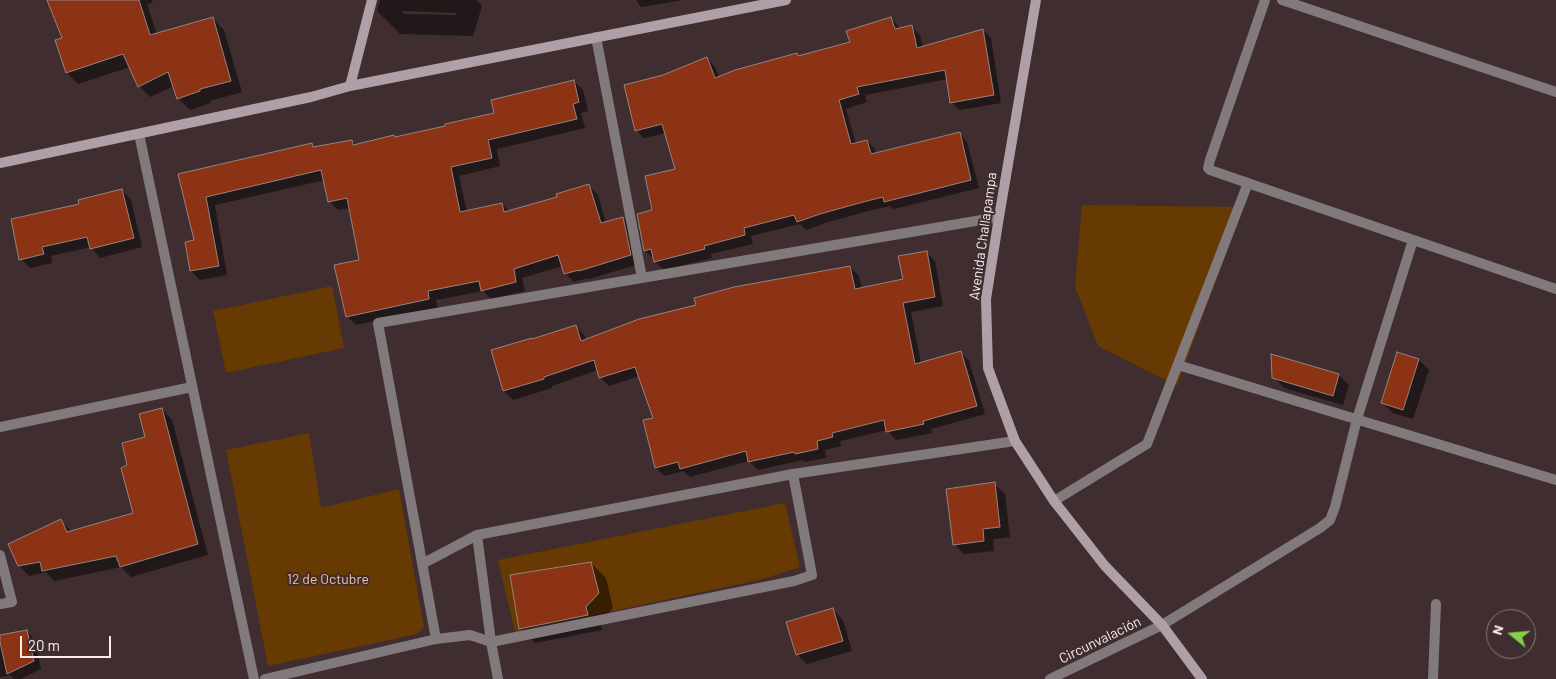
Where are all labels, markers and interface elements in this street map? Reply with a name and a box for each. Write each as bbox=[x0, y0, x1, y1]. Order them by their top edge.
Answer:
street label: Avenida Challapampa bbox=[966, 171, 1000, 301]
park label: 12 de Octubre bbox=[287, 571, 369, 587]
north arrow bbox=[1486, 609, 1536, 659]
street label: Circunvalación bbox=[1056, 613, 1144, 667]
text: N bbox=[1488, 623, 1507, 637]
scale bar bbox=[22, 626, 114, 658]
text: 20 m bbox=[28, 636, 60, 654]

